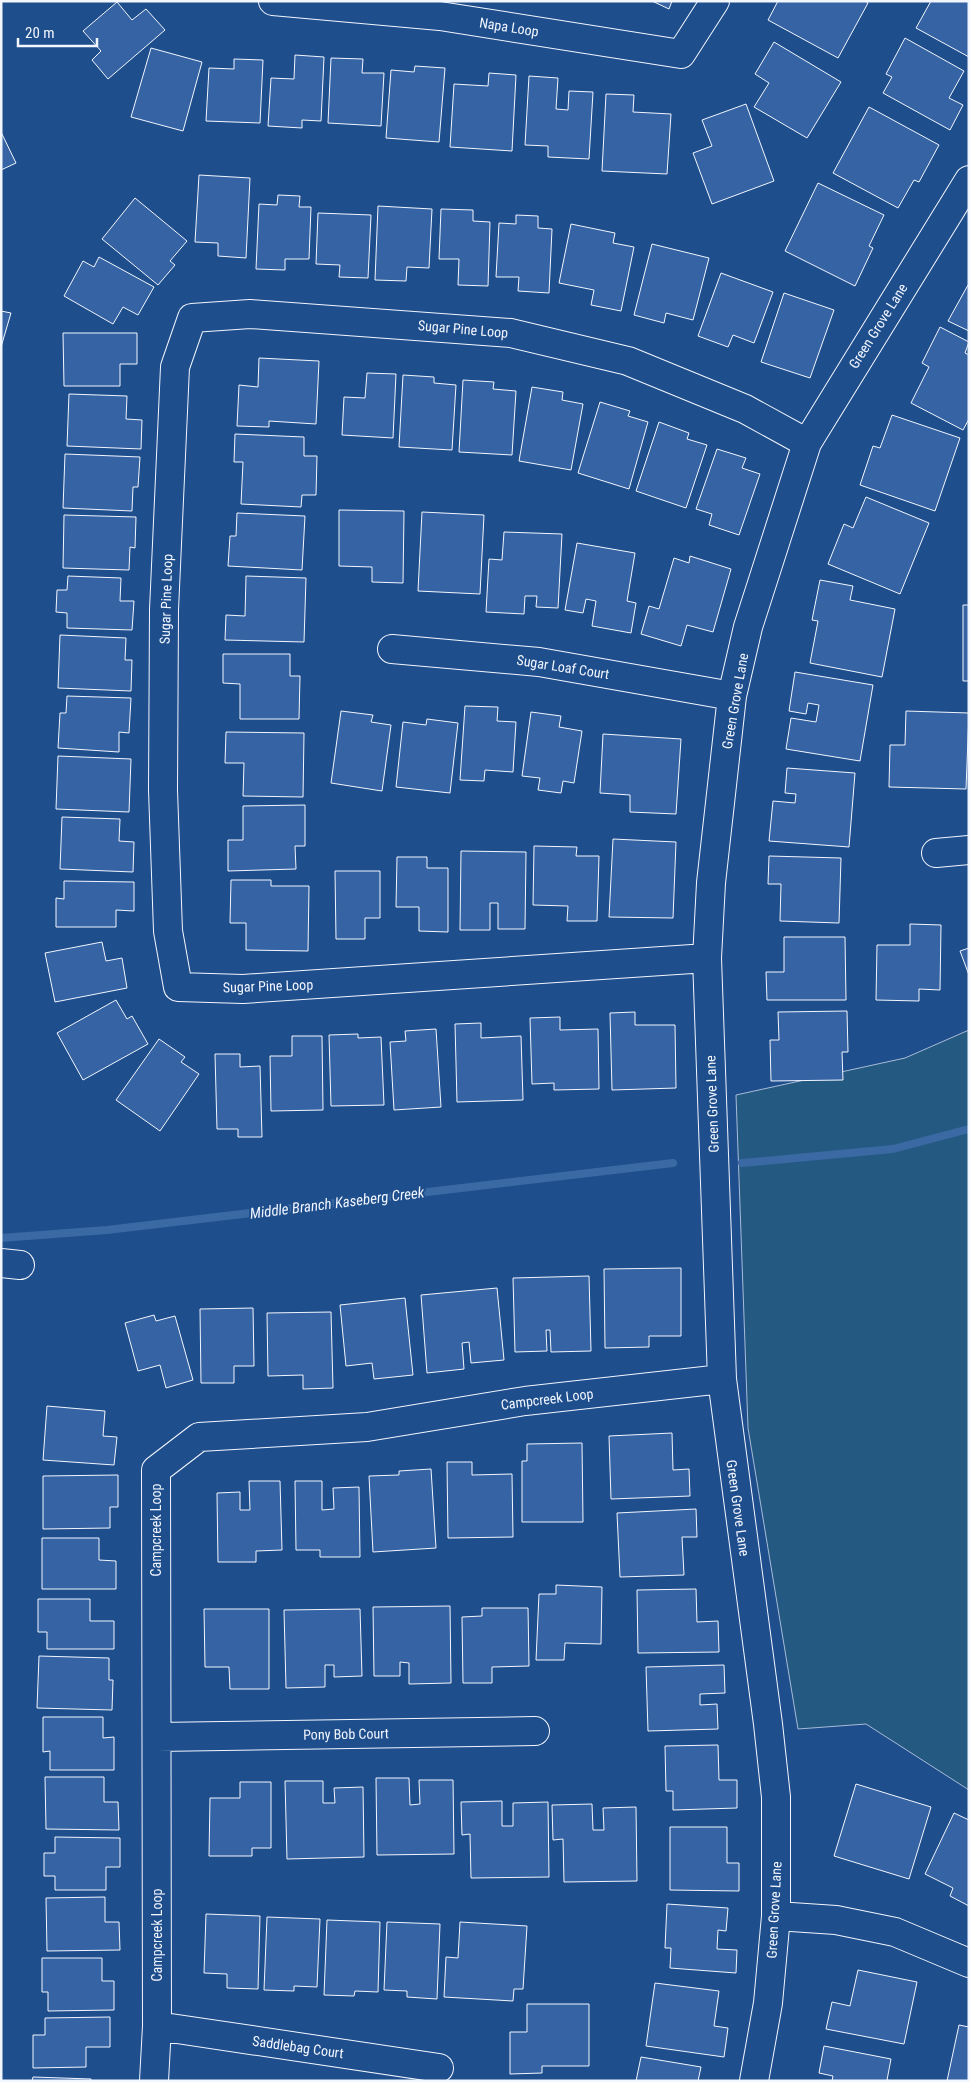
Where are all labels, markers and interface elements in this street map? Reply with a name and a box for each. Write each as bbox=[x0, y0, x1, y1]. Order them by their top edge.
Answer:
street label: Napa Loop bbox=[478, 14, 540, 40]
scale bar bbox=[18, 15, 96, 47]
text: 20 m bbox=[25, 24, 55, 42]
street label: Green Grove Lane bbox=[845, 280, 911, 371]
street label: Sugar Pine Loop bbox=[417, 317, 509, 341]
street label: Sugar Pine Loop bbox=[156, 554, 176, 644]
street label: Green Grove Lane bbox=[719, 651, 751, 750]
street label: Sugar Loaf Court bbox=[516, 652, 610, 682]
street label: Sugar Pine Loop bbox=[223, 976, 313, 996]
street label: Green Grove Lane bbox=[702, 1055, 722, 1153]
water label: Middle Branch Kaseberg Creek bbox=[249, 1183, 426, 1223]
street label: Campcreek Loop bbox=[500, 1385, 594, 1413]
street label: Green Grove Lane bbox=[723, 1459, 753, 1558]
street label: Campcreek Loop bbox=[148, 1483, 164, 1576]
street label: Pony Bob Court bbox=[303, 1725, 389, 1743]
street label: Green Grove Lane bbox=[763, 1861, 785, 1959]
street label: Campcreek Loop bbox=[149, 1888, 165, 1981]
street label: Saddlebag Court bbox=[251, 2033, 345, 2061]

